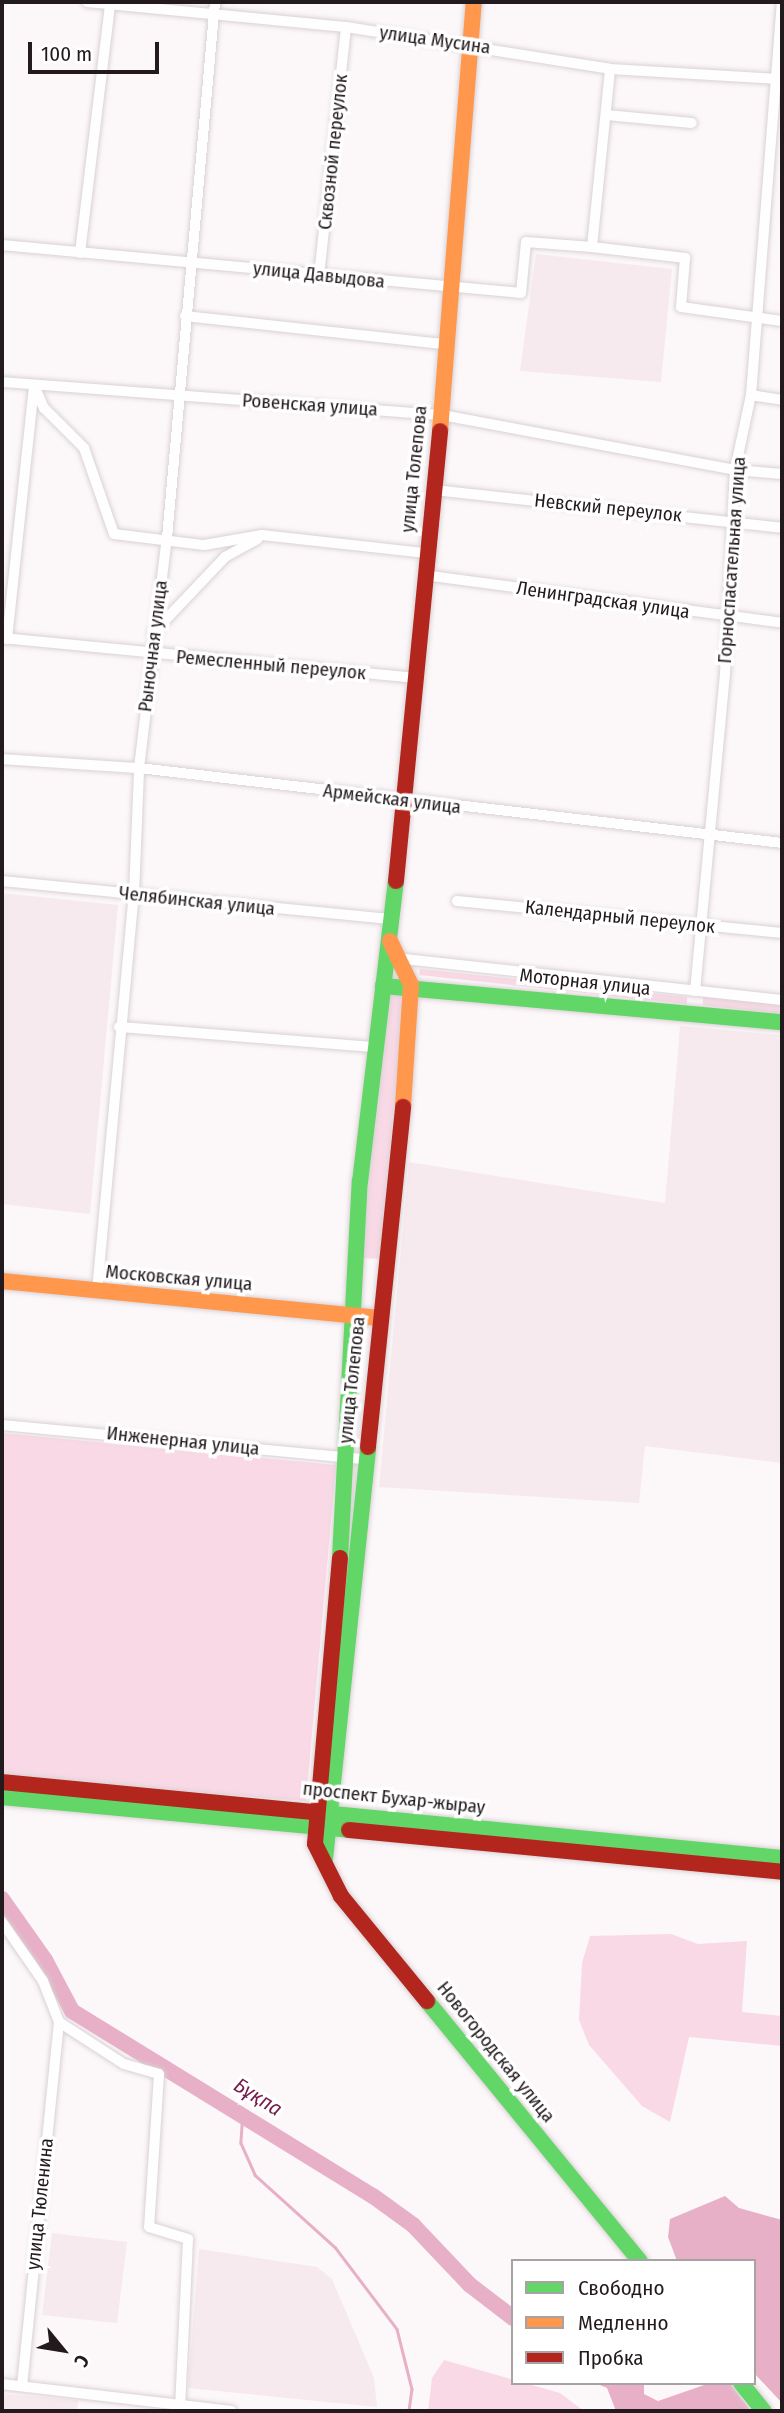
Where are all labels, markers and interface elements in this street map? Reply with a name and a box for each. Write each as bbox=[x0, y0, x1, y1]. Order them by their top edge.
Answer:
street label: улица Мусина bbox=[378, 21, 492, 59]
scale bar bbox=[32, 28, 163, 72]
text: 100 m bbox=[41, 41, 92, 67]
street label: Сквозной переулок bbox=[313, 73, 353, 231]
street label: улица Давыдова bbox=[252, 257, 386, 293]
street label: Ровенская улица bbox=[241, 389, 379, 421]
street label: улица Толепова bbox=[396, 404, 432, 534]
street label: Горноспасательная улица bbox=[713, 456, 751, 664]
street label: Невский переулок bbox=[533, 489, 683, 527]
street label: Ленинградская улица bbox=[515, 577, 691, 623]
street label: Рыночная улица bbox=[134, 579, 172, 713]
street label: Ремесленный переулок bbox=[175, 645, 367, 685]
street label: Армейская улица bbox=[322, 779, 462, 819]
street label: Челябинская улица bbox=[118, 881, 276, 921]
street label: Календарный переулок bbox=[524, 896, 716, 938]
street label: Моторная улица bbox=[519, 964, 651, 1000]
street label: Московская улица bbox=[105, 1260, 253, 1296]
street label: улица Толепова bbox=[334, 1315, 370, 1445]
street label: Инженерная улица bbox=[105, 1422, 261, 1460]
street label: проспект Бухар-жырау bbox=[302, 1777, 486, 1819]
street label: Новогородская улица bbox=[432, 1977, 560, 2127]
water label: Бұқпа bbox=[229, 2072, 287, 2122]
street label: улица Тюленина bbox=[22, 2137, 58, 2271]
legend bbox=[511, 2259, 756, 2385]
text: Свободно bbox=[578, 2275, 664, 2301]
text: Медленно bbox=[578, 2310, 668, 2336]
north arrow bbox=[28, 2315, 98, 2385]
text: Пробка bbox=[578, 2345, 644, 2371]
text: С bbox=[69, 2351, 94, 2371]

